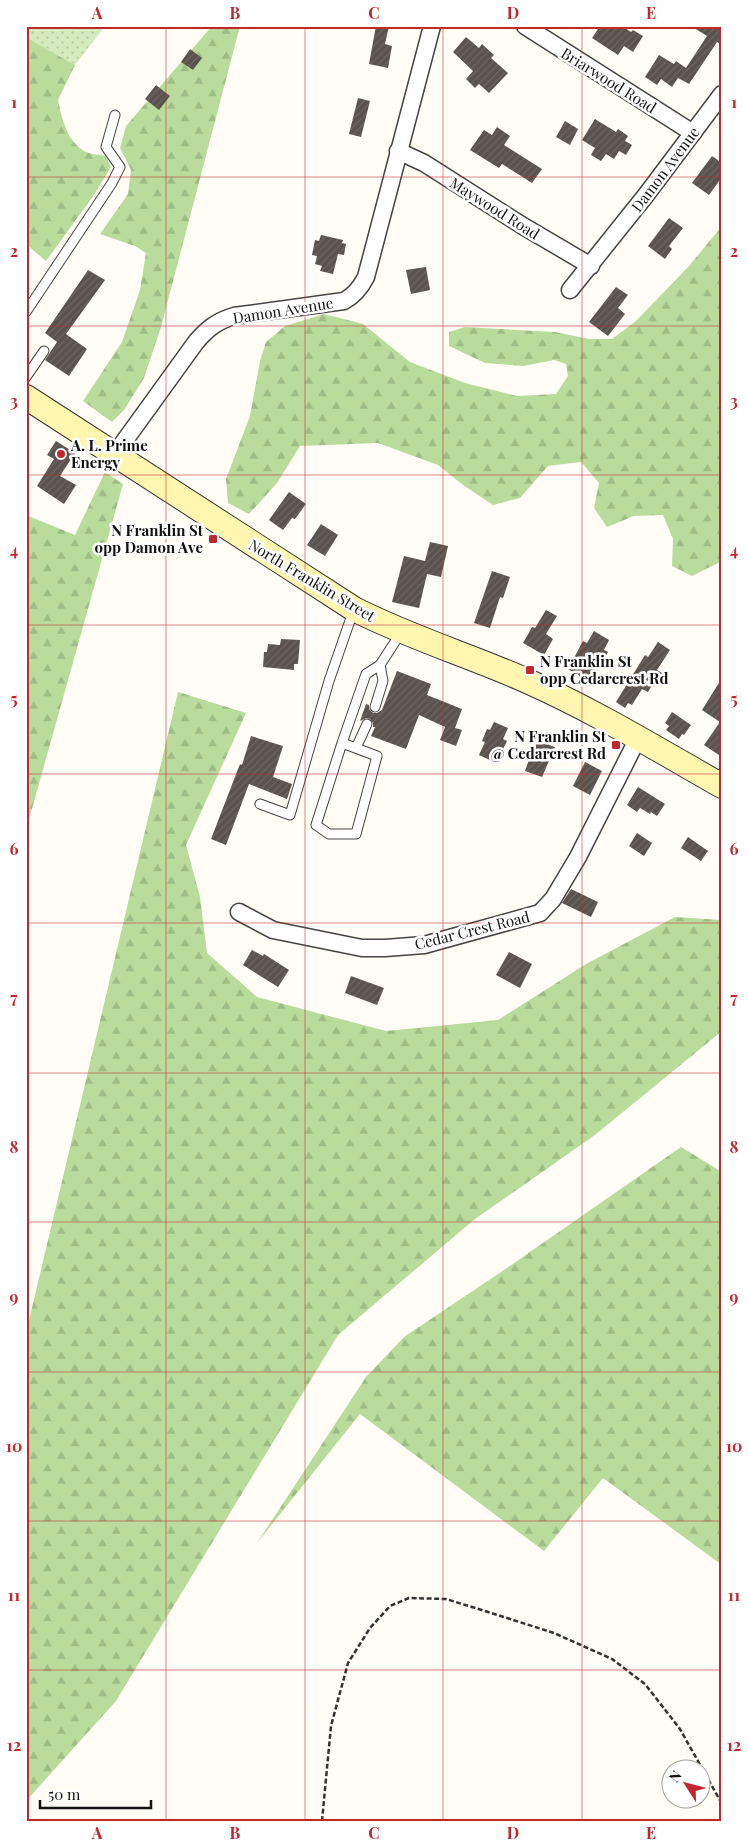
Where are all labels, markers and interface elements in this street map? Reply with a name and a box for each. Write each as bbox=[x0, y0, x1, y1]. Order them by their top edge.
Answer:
text: A bbox=[91, 2, 103, 23]
text: B bbox=[230, 2, 241, 23]
text: C bbox=[368, 2, 380, 23]
text: D bbox=[507, 2, 519, 23]
text: E bbox=[646, 2, 656, 23]
street label: Briarwood Road bbox=[558, 43, 661, 117]
text: 1 bbox=[11, 91, 17, 112]
text: 1 bbox=[731, 91, 737, 112]
street label: Damon Avenue bbox=[626, 122, 704, 216]
street label: Maywood Road bbox=[446, 172, 544, 244]
text: 2 bbox=[10, 240, 18, 261]
text: 2 bbox=[730, 240, 738, 261]
street label: Damon Avenue bbox=[231, 292, 335, 328]
text: 3 bbox=[10, 390, 18, 411]
text: 3 bbox=[730, 390, 738, 411]
place label: A. L. Prime Energy bbox=[70, 435, 148, 472]
marker: A. L. Prime Energy bbox=[55, 448, 67, 460]
place label: N Franklin St opp Damon Ave bbox=[95, 520, 204, 557]
marker: N Franklin St opp Damon Ave bbox=[207, 533, 219, 545]
street label: North Franklin Street bbox=[245, 534, 380, 626]
text: 4 bbox=[10, 539, 18, 560]
text: 4 bbox=[730, 539, 738, 560]
place label: N Franklin St opp Cedarcrest Rd bbox=[540, 651, 668, 688]
marker: N Franklin St opp Cedarcrest Rd bbox=[524, 664, 536, 676]
text: 5 bbox=[10, 688, 18, 709]
text: 5 bbox=[730, 688, 738, 709]
place label: N Franklin St @ Cedarcrest Rd bbox=[491, 726, 607, 763]
marker: N Franklin St @ Cedarcrest Rd bbox=[610, 739, 622, 751]
text: 6 bbox=[10, 838, 19, 859]
text: 6 bbox=[730, 838, 739, 859]
street label: Cedar Crest Road bbox=[412, 906, 532, 954]
text: 7 bbox=[10, 987, 18, 1008]
text: 7 bbox=[730, 987, 738, 1008]
text: 8 bbox=[10, 1136, 19, 1157]
text: 8 bbox=[730, 1136, 739, 1157]
text: 9 bbox=[10, 1286, 19, 1307]
text: 9 bbox=[730, 1286, 739, 1307]
text: 10 bbox=[6, 1435, 22, 1456]
text: 10 bbox=[726, 1435, 742, 1456]
text: 11 bbox=[8, 1584, 20, 1605]
text: 11 bbox=[728, 1584, 740, 1605]
text: 12 bbox=[7, 1734, 21, 1755]
text: 12 bbox=[727, 1734, 741, 1755]
north arrow bbox=[660, 1760, 710, 1810]
text: N bbox=[664, 1766, 686, 1786]
scale bar bbox=[40, 1777, 151, 1809]
text: 50 m bbox=[48, 1784, 81, 1804]
text: A bbox=[91, 1822, 103, 1843]
text: B bbox=[230, 1822, 241, 1843]
text: C bbox=[368, 1822, 380, 1843]
text: D bbox=[507, 1822, 519, 1843]
text: E bbox=[646, 1822, 656, 1843]

